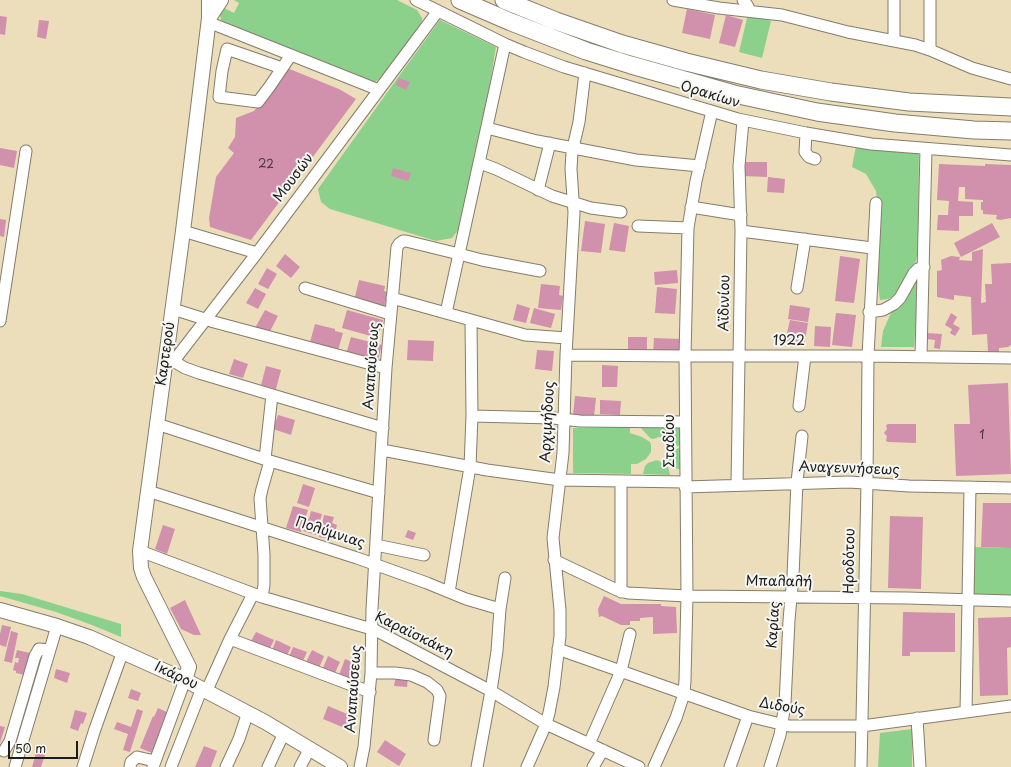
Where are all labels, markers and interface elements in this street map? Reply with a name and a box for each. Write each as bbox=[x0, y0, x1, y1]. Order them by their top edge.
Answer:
street label: Ορακίων bbox=[678, 78, 742, 112]
street label: Μουσών bbox=[270, 150, 318, 206]
house number: 22 bbox=[258, 158, 274, 172]
street label: Αϊδινίου bbox=[716, 274, 734, 332]
street label: Καρτερού bbox=[153, 321, 179, 387]
street label: Αναπαύσεως bbox=[361, 321, 383, 411]
street label: 1922 bbox=[773, 333, 805, 349]
street label: Αρχιμήδους bbox=[537, 381, 559, 463]
street label: Σταδίου bbox=[662, 414, 678, 468]
house number: 1 bbox=[979, 429, 985, 443]
street label: Αναγεννήσεως bbox=[798, 459, 900, 479]
street label: Πολύμνιας bbox=[293, 514, 367, 552]
street label: Ηροδότου bbox=[841, 528, 859, 594]
street label: Μπαλαλή bbox=[745, 573, 813, 591]
street label: Καρίας bbox=[764, 601, 784, 649]
street label: Καραϊσκάκη bbox=[372, 609, 456, 661]
street label: Αναπαύσεως bbox=[343, 644, 365, 734]
street label: Ικάρου bbox=[152, 659, 200, 693]
street label: Διδούς bbox=[758, 695, 806, 719]
scale bar bbox=[10, 733, 80, 759]
text: 50 m bbox=[15, 739, 46, 757]

